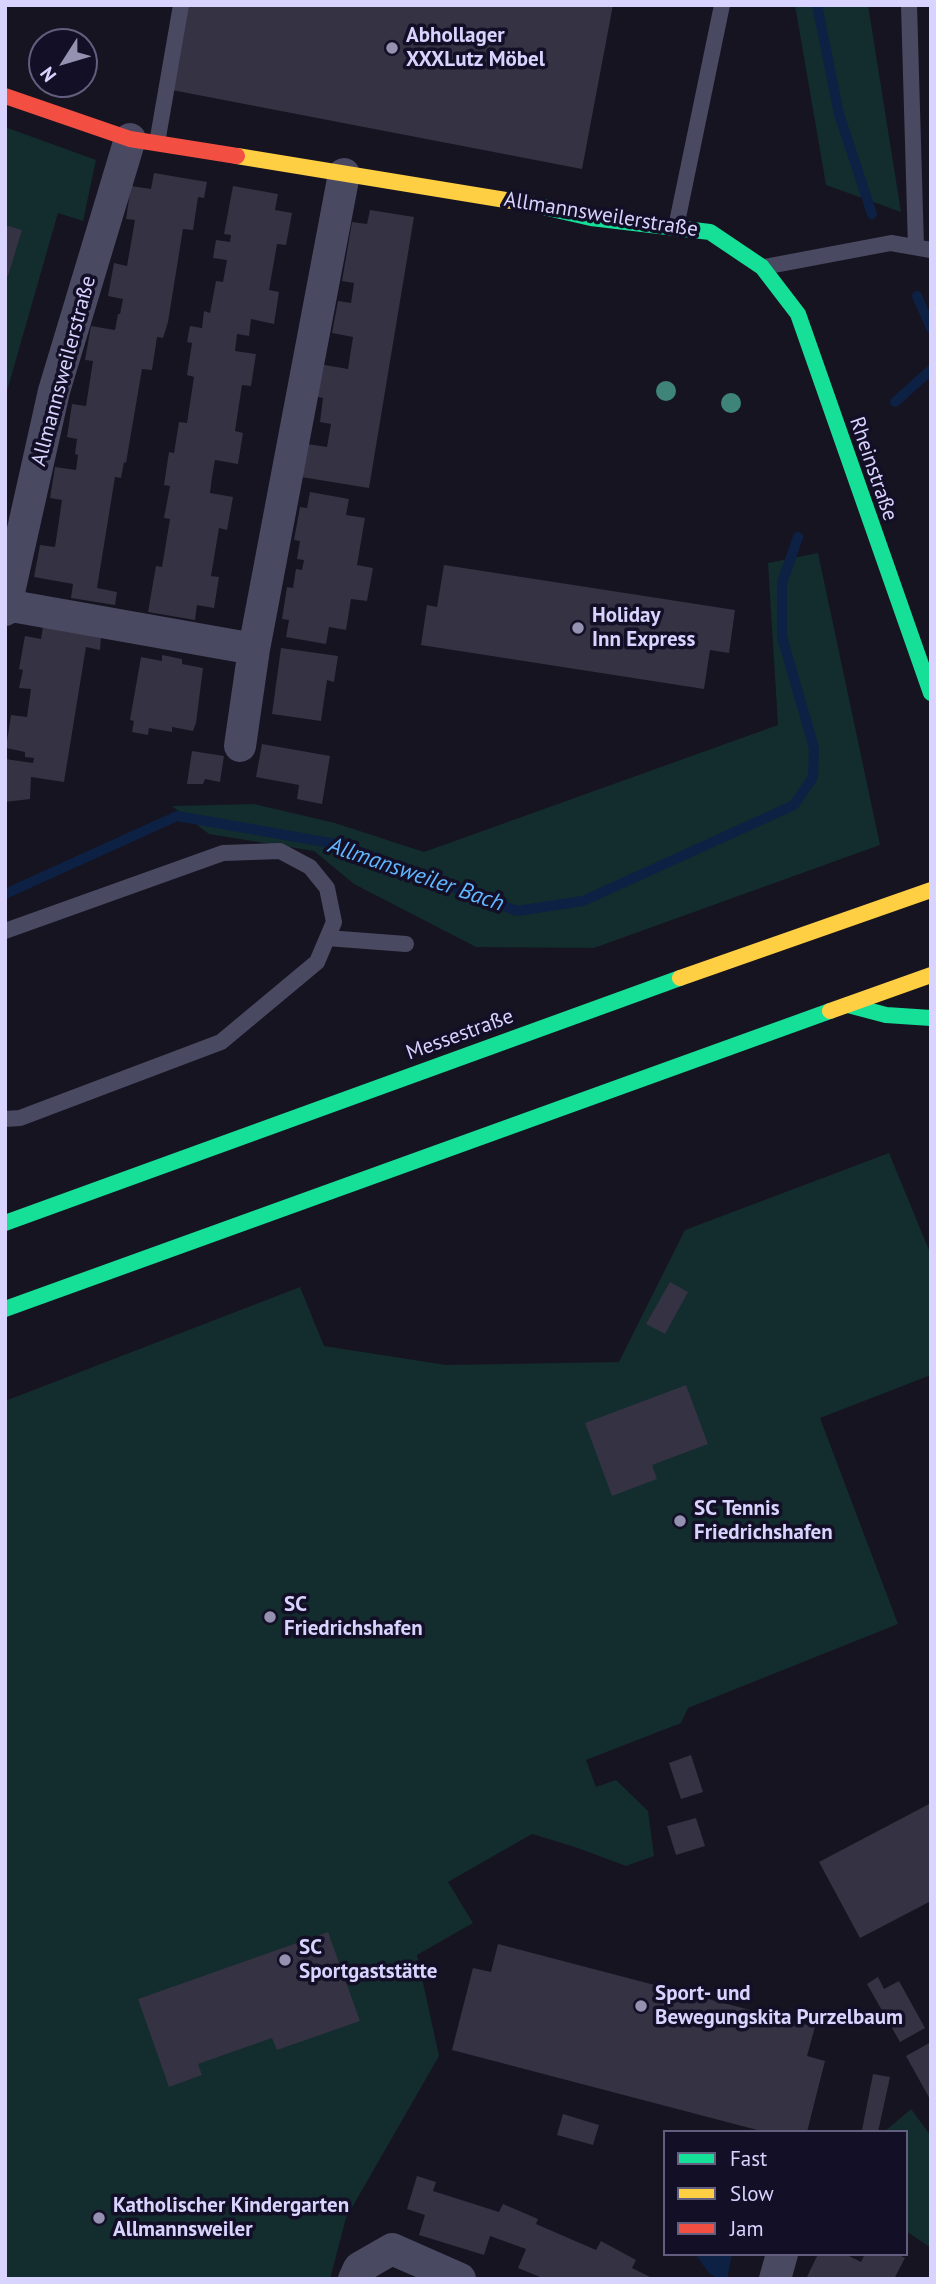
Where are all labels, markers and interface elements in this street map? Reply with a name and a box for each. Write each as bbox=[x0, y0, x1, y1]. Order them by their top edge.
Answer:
place label: Abhollager XXXLutz Möbel bbox=[406, 23, 545, 73]
north arrow bbox=[28, 28, 98, 98]
marker: Abhollager XXXLutz Möbel bbox=[384, 40, 400, 56]
text: N bbox=[34, 62, 61, 87]
street label: Allmannsweilerstraße bbox=[502, 187, 700, 243]
street label: Allmannsweilerstraße bbox=[26, 273, 102, 469]
street label: Rheinstraße bbox=[843, 414, 903, 524]
place label: Holiday Inn Express bbox=[592, 603, 695, 653]
marker: Holiday Inn Express bbox=[570, 620, 586, 636]
water label: Allmansweiler Bach bbox=[325, 832, 507, 918]
street label: Messestraße bbox=[403, 1004, 517, 1066]
place label: SC Tennis Friedrichshafen bbox=[694, 1496, 833, 1546]
marker: SC Tennis Friedrichshafen bbox=[672, 1513, 688, 1529]
place label: SC Friedrichshafen bbox=[284, 1592, 423, 1642]
marker: SC Friedrichshafen bbox=[262, 1609, 278, 1625]
place label: SC Sportgaststätte bbox=[299, 1935, 438, 1985]
marker: SC Sportgaststätte bbox=[277, 1952, 293, 1968]
place label: Sport- und Bewegungskita Purzelbaum bbox=[655, 1981, 903, 2031]
marker: Sport- und Bewegungskita Purzelbaum bbox=[633, 1998, 649, 2014]
legend bbox=[663, 2130, 908, 2256]
text: Fast bbox=[730, 2145, 767, 2172]
text: Slow bbox=[730, 2180, 774, 2207]
place label: Katholischer Kindergarten Allmannsweiler bbox=[113, 2193, 349, 2243]
marker: Katholischer Kindergarten Allmannsweiler bbox=[91, 2210, 107, 2226]
text: Jam bbox=[730, 2215, 764, 2242]

